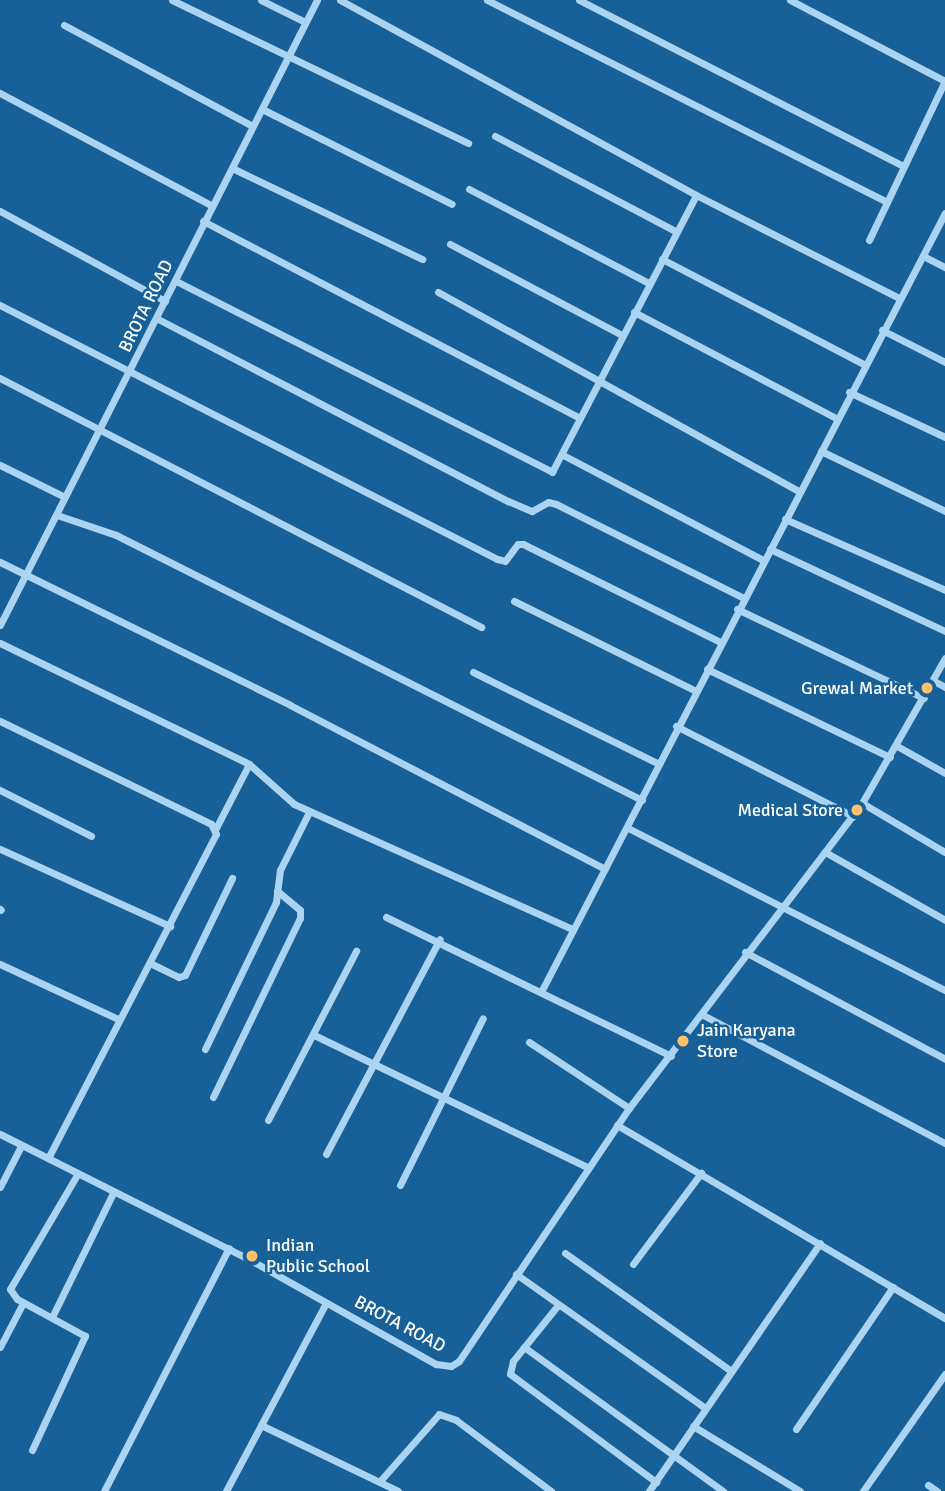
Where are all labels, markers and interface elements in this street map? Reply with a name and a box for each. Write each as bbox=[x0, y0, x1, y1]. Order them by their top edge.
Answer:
street label: BROTA ROAD bbox=[114, 256, 178, 356]
place label: Grewal Market bbox=[801, 677, 913, 699]
marker: Grewal Market bbox=[919, 680, 935, 696]
place label: Medical Store bbox=[737, 799, 843, 821]
marker: Medical Store bbox=[849, 802, 865, 818]
place label: Jain Karyana Store bbox=[697, 1020, 796, 1062]
marker: Jain Karyana Store bbox=[675, 1033, 691, 1049]
place label: Indian Public School bbox=[266, 1235, 370, 1278]
marker: Indian Public School bbox=[244, 1248, 260, 1264]
street label: BROTA ROAD bbox=[351, 1291, 449, 1357]

